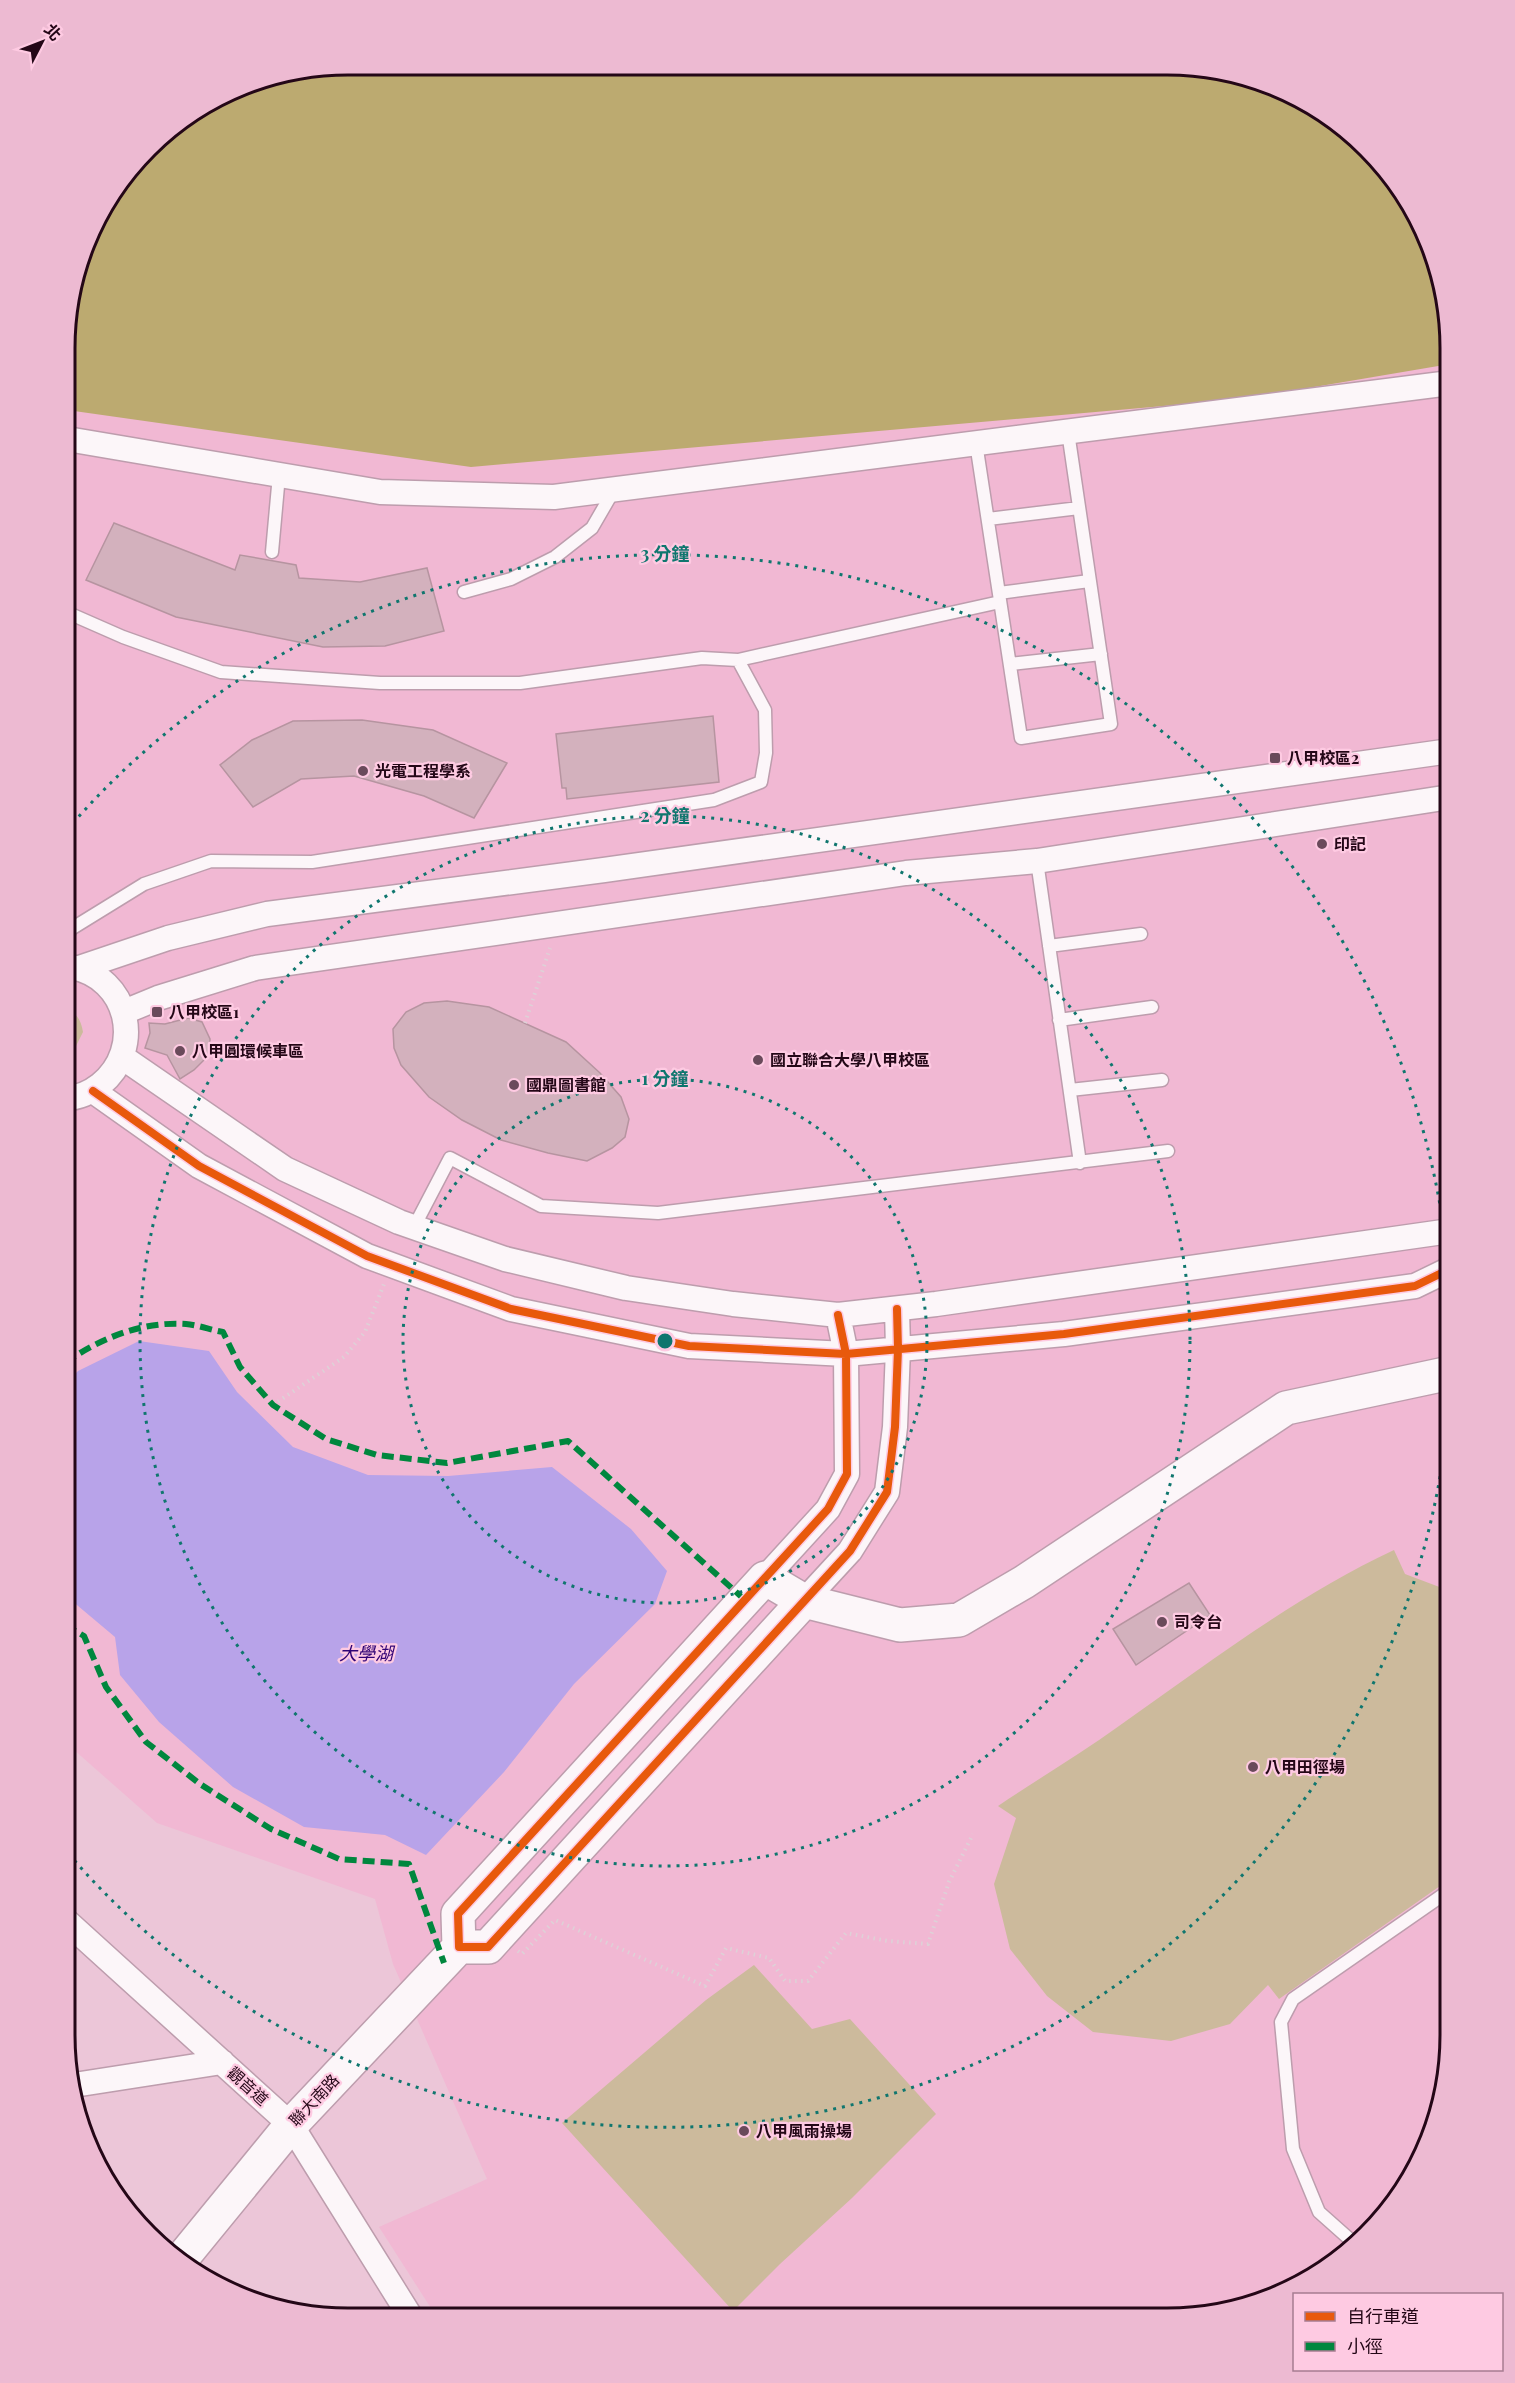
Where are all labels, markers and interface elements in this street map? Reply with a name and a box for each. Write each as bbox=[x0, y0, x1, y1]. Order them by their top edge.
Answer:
north arrow bbox=[12, 12, 72, 72]
text: 北 bbox=[40, 19, 67, 45]
text: 3 分鐘 bbox=[641, 541, 689, 565]
place label: 八甲校區2 bbox=[1287, 747, 1359, 768]
marker: 八甲校區2 bbox=[1268, 751, 1282, 765]
place label: 光電工程學系 bbox=[375, 760, 471, 781]
marker: 光電工程學系 bbox=[356, 764, 370, 778]
text: 2 分鐘 bbox=[640, 803, 690, 827]
place label: 印記 bbox=[1334, 833, 1366, 854]
marker: 印記 bbox=[1315, 837, 1329, 851]
place label: 八甲校區1 bbox=[169, 1001, 239, 1022]
marker: 八甲校區1 bbox=[150, 1005, 164, 1019]
place label: 八甲圓環候車區 bbox=[192, 1040, 304, 1061]
marker: 八甲圓環候車區 bbox=[173, 1044, 187, 1058]
place label: 國立聯合大學八甲校區 bbox=[770, 1049, 930, 1070]
marker: 國立聯合大學八甲校區 bbox=[751, 1053, 765, 1067]
text: 1 分鐘 bbox=[641, 1066, 689, 1090]
place label: 國鼎圖書館 bbox=[526, 1074, 606, 1095]
marker: 國鼎圖書館 bbox=[507, 1078, 521, 1092]
centre of rings bbox=[655, 1331, 675, 1351]
place label: 司令台 bbox=[1174, 1611, 1222, 1632]
marker: 司令台 bbox=[1155, 1615, 1169, 1629]
water label: 大學湖 bbox=[339, 1641, 396, 1665]
place label: 八甲田徑場 bbox=[1265, 1756, 1345, 1777]
marker: 八甲田徑場 bbox=[1246, 1760, 1260, 1774]
street label: 觀音道 bbox=[223, 2062, 273, 2109]
street label: 聯大南路 bbox=[284, 2069, 343, 2130]
place label: 八甲風雨操場 bbox=[756, 2120, 852, 2141]
marker: 八甲風雨操場 bbox=[737, 2124, 751, 2138]
legend bbox=[1293, 2293, 1503, 2371]
text: 自行車道 bbox=[1347, 2304, 1419, 2328]
text: 小徑 bbox=[1347, 2334, 1383, 2358]

